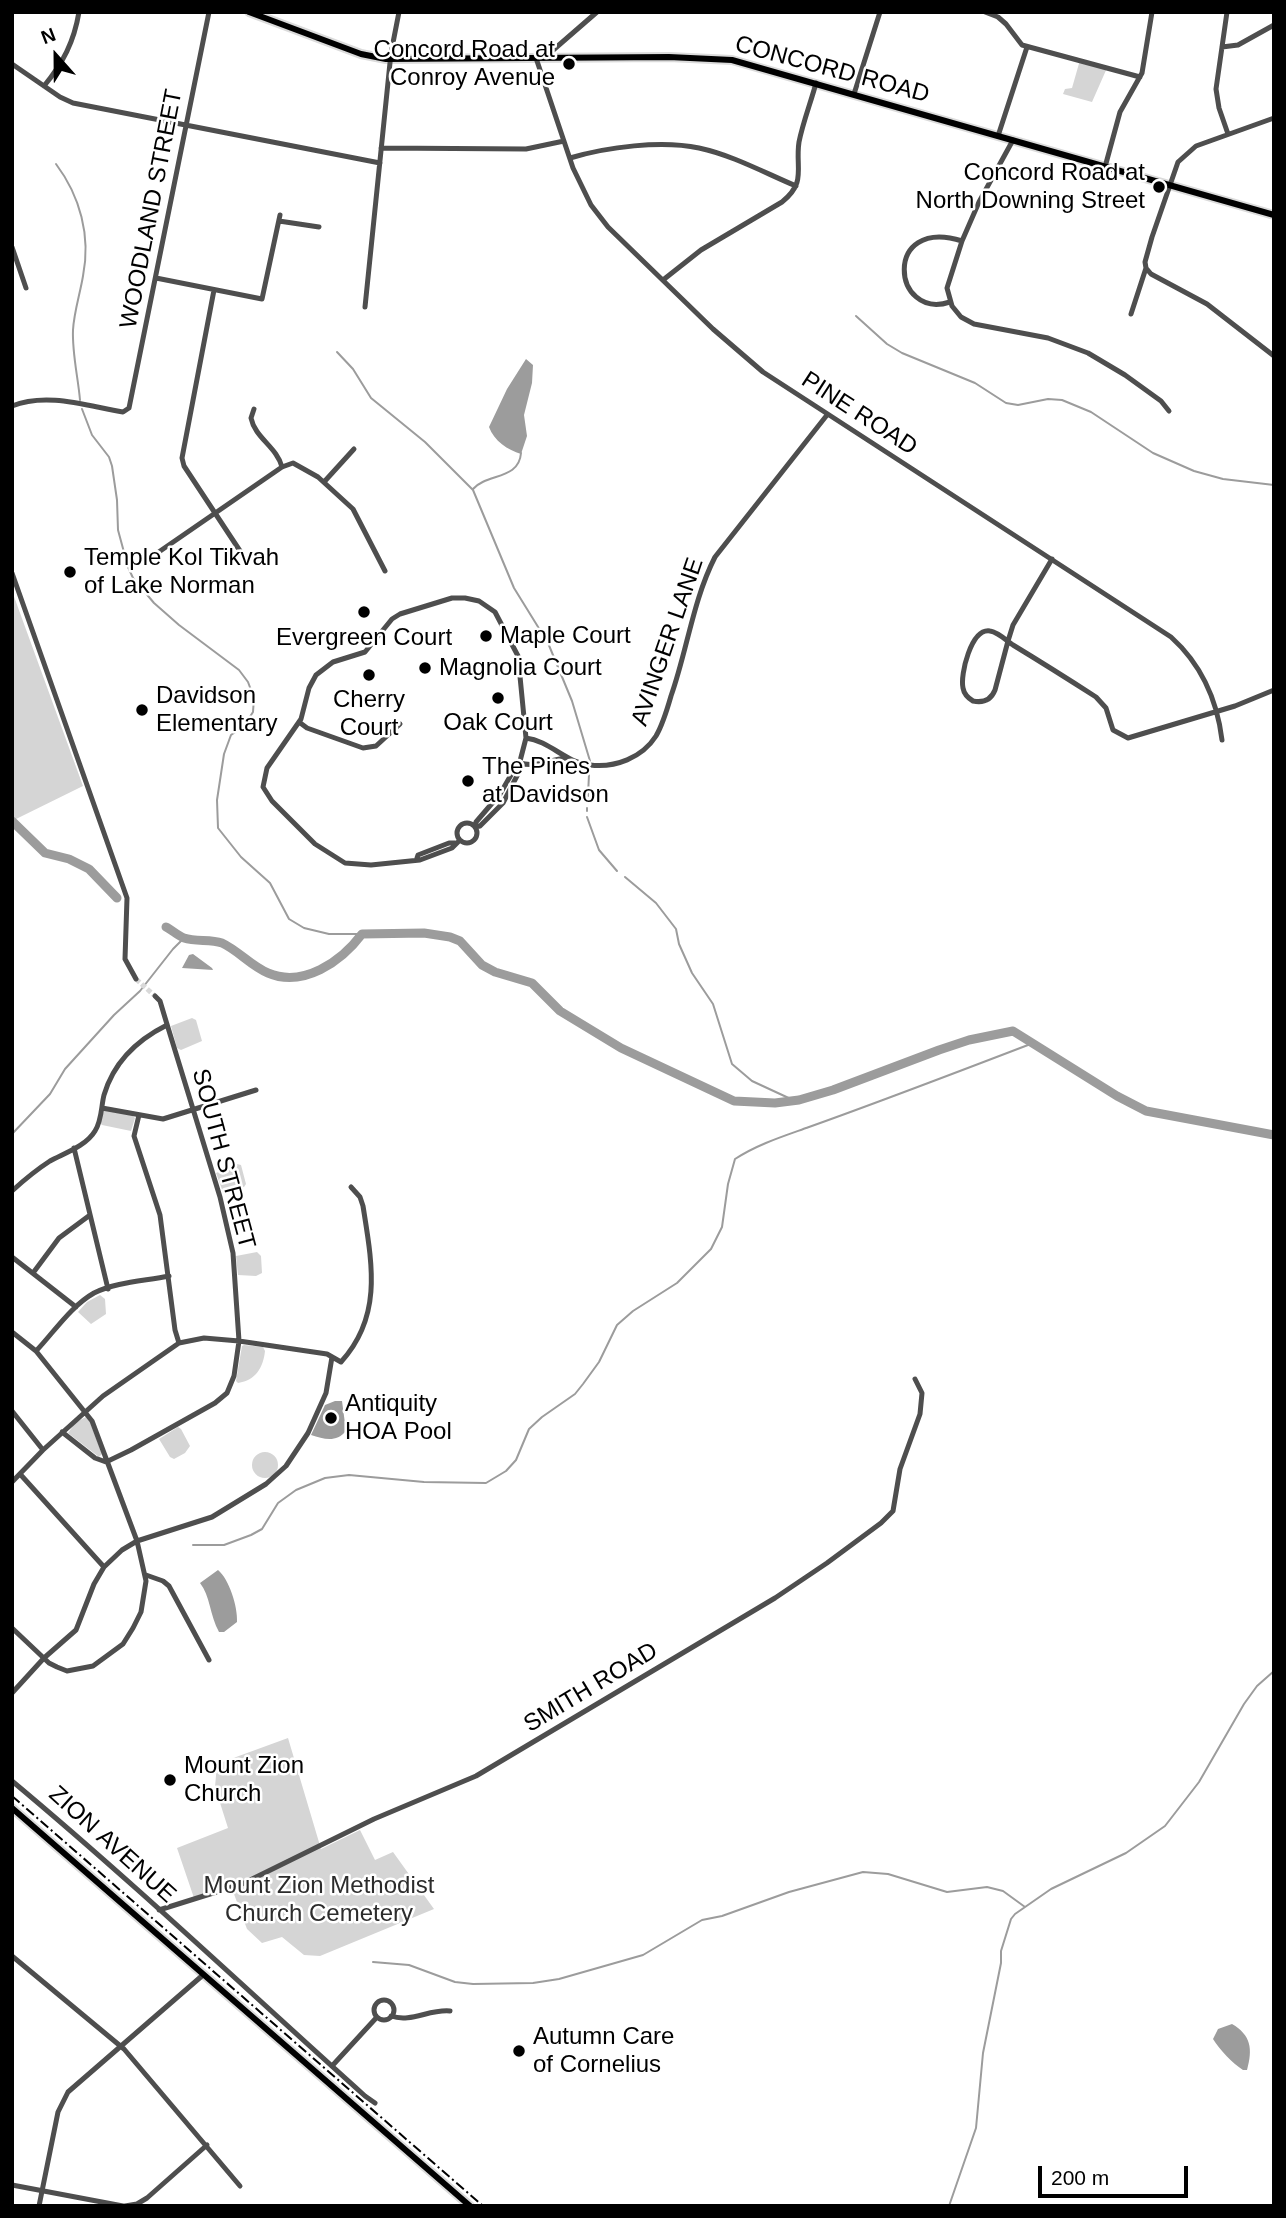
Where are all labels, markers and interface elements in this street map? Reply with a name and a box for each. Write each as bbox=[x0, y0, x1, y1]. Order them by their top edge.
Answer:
north arrow bbox=[21, 21, 91, 91]
text: N bbox=[38, 24, 58, 48]
street label: CONCORD ROAD bbox=[732, 30, 932, 110]
place label: Concord Road at Conroy Avenue bbox=[374, 36, 555, 92]
marker: Concord Road at Conroy Avenue bbox=[561, 56, 577, 72]
street label: WOODLAND STREET bbox=[115, 87, 189, 331]
place label: Concord Road at North Downing Street bbox=[916, 159, 1145, 215]
marker: Concord Road at North Downing Street bbox=[1151, 179, 1167, 195]
street label: PINE ROAD bbox=[796, 366, 922, 462]
place label: Temple Kol Tikvah of Lake Norman bbox=[84, 544, 279, 600]
street label: AVINGER LANE bbox=[626, 554, 710, 730]
marker: Temple Kol Tikvah of Lake Norman bbox=[62, 564, 78, 580]
marker: Evergreen Court bbox=[356, 604, 372, 620]
place label: Maple Court bbox=[500, 622, 631, 650]
place label: Evergreen Court bbox=[276, 624, 452, 652]
marker: Maple Court bbox=[478, 628, 494, 644]
place label: Magnolia Court bbox=[439, 654, 602, 682]
marker: Magnolia Court bbox=[417, 660, 433, 676]
marker: Cherry Court bbox=[361, 667, 377, 683]
place label: Davidson Elementary bbox=[156, 682, 277, 738]
place label: Cherry Court bbox=[333, 686, 405, 742]
marker: Oak Court bbox=[490, 690, 506, 706]
marker: Davidson Elementary bbox=[134, 702, 150, 718]
place label: Oak Court bbox=[443, 709, 553, 737]
place label: The Pines at Davidson bbox=[482, 753, 609, 809]
marker: The Pines at Davidson bbox=[460, 773, 476, 789]
street label: SOUTH STREET bbox=[185, 1066, 261, 1252]
place label: Antiquity HOA Pool bbox=[345, 1390, 452, 1446]
marker: Antiquity HOA Pool bbox=[323, 1410, 339, 1426]
street label: SMITH ROAD bbox=[519, 1637, 663, 1739]
place label: Mount Zion Church bbox=[184, 1752, 304, 1808]
marker: Mount Zion Church bbox=[162, 1772, 178, 1788]
street label: ZION AVENUE bbox=[43, 1780, 181, 1910]
park label: Mount Zion Methodist Church Cemetery bbox=[204, 1872, 434, 1928]
place label: Autumn Care of Cornelius bbox=[533, 2023, 674, 2079]
marker: Autumn Care of Cornelius bbox=[511, 2043, 527, 2059]
scale bar bbox=[1041, 2152, 1192, 2196]
text: 200 m bbox=[1051, 2166, 1109, 2189]

